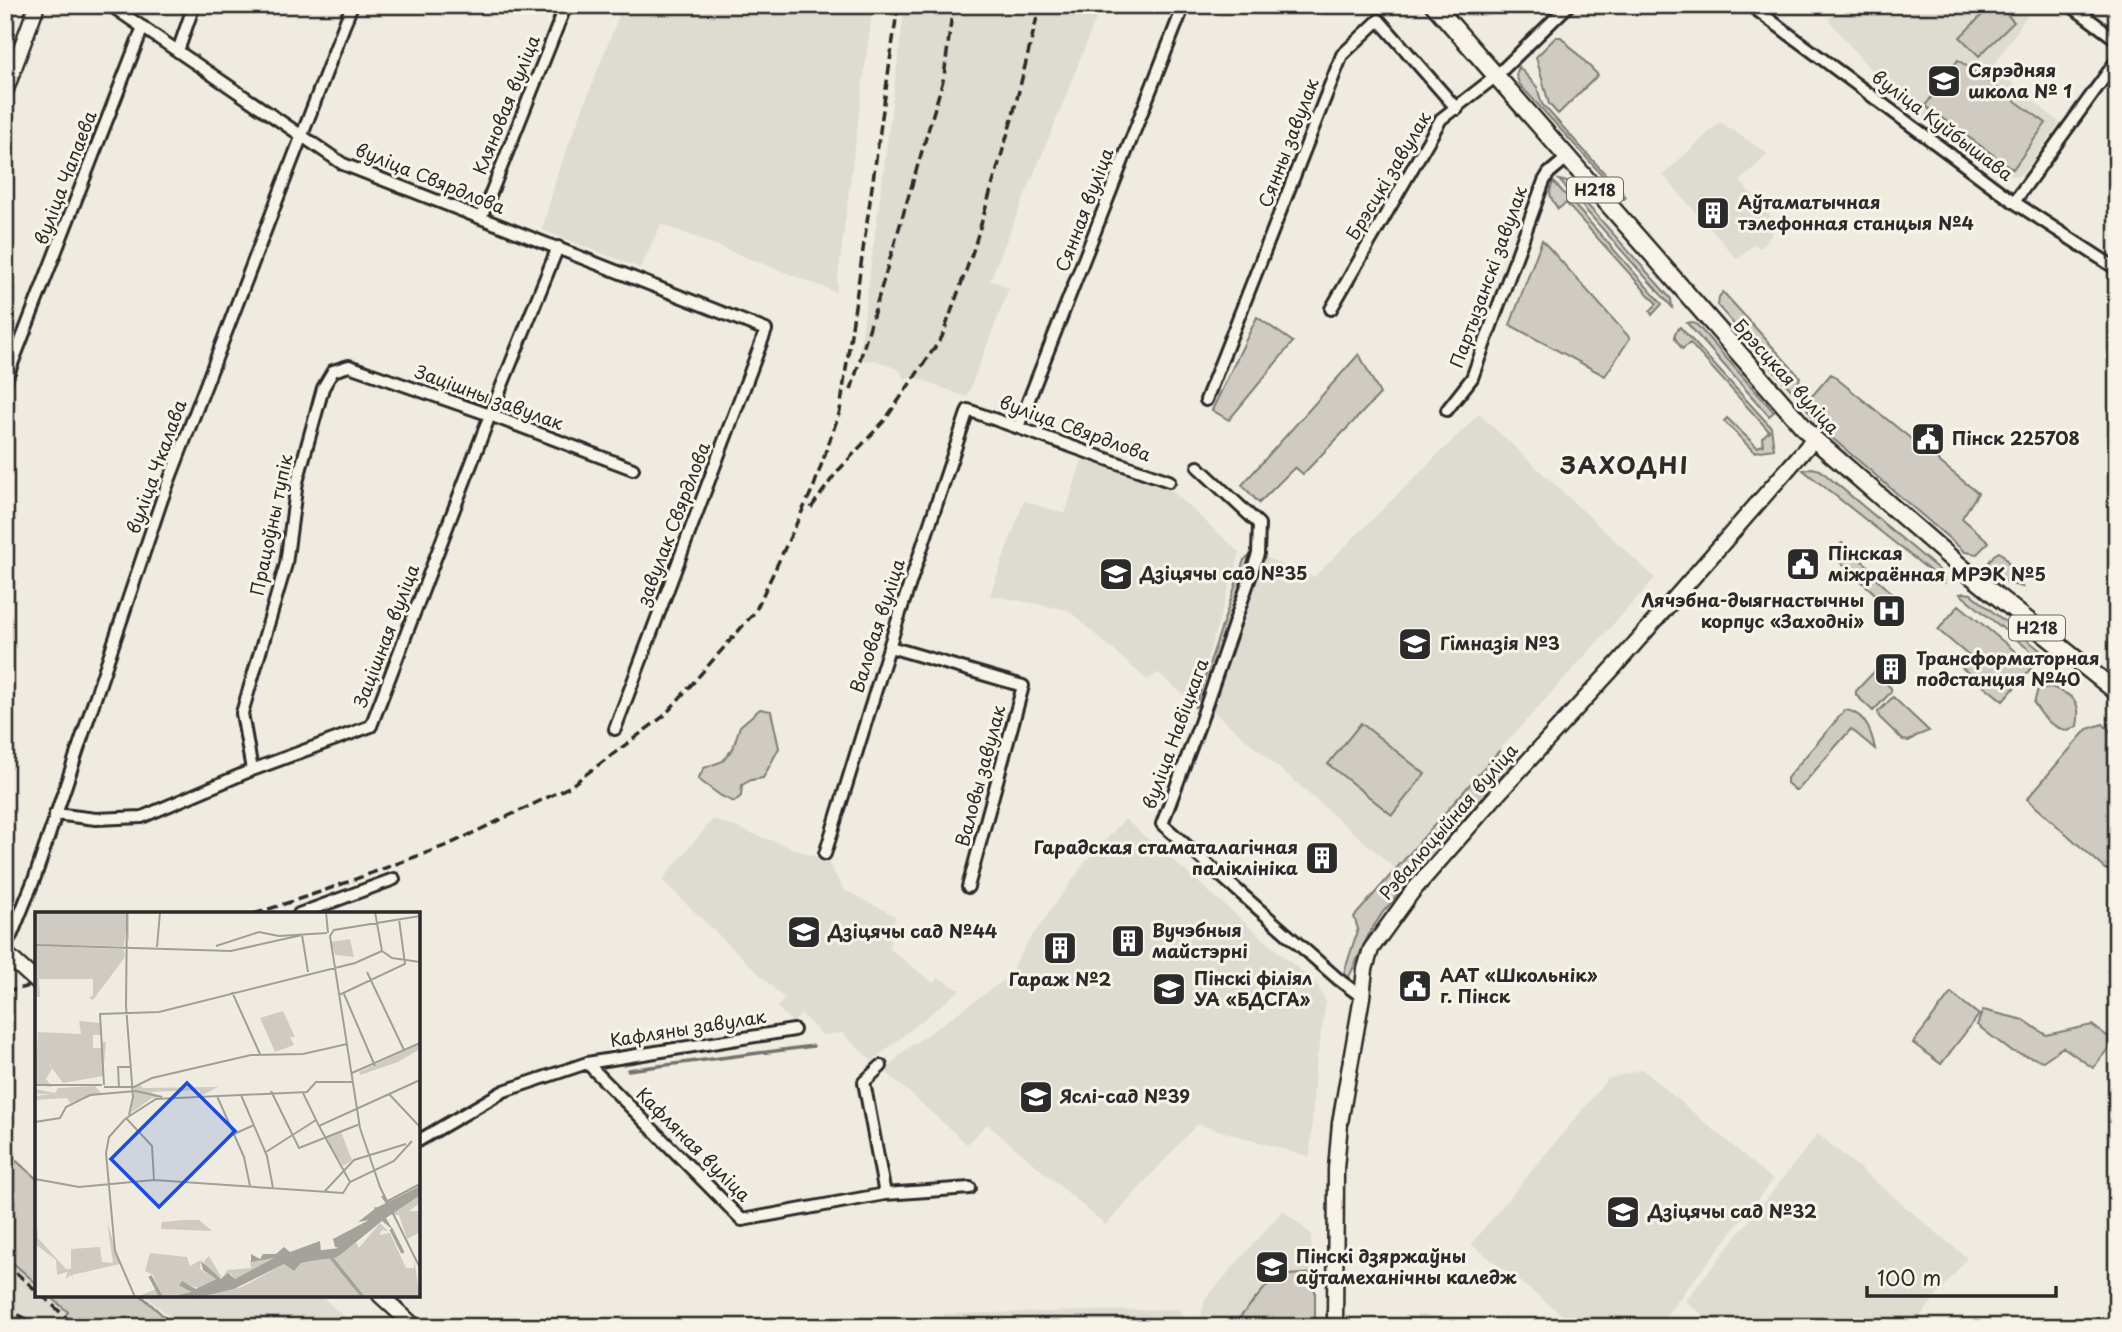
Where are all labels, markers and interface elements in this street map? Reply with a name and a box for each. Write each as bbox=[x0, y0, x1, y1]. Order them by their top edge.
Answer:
street label: Кляновая вуліца bbox=[465, 31, 546, 178]
place label: Сярэдняя школа № 1 bbox=[1968, 56, 2072, 104]
school or university icon: Сярэдняя школа № 1 bbox=[1925, 62, 1963, 100]
street label: вуліца Куйбышава bbox=[1867, 63, 2020, 187]
street label: Сянны завулак bbox=[1251, 74, 1325, 211]
street label: вуліца Чапаева bbox=[27, 106, 103, 249]
street label: Брэсцкі завулак bbox=[1339, 106, 1437, 245]
street label: вуліца Свярдлова bbox=[352, 135, 510, 220]
street label: Сянная вуліца bbox=[1048, 144, 1120, 275]
road number: Н218 bbox=[1567, 178, 1623, 202]
street label: Партызанскі завулак bbox=[1442, 182, 1533, 371]
place label: Аўтаматычная тэлефонная станцыя №4 bbox=[1738, 188, 1974, 236]
building icon: Аўтаматычная тэлефонная станцыя №4 bbox=[1694, 194, 1732, 232]
street label: Брэсцкая вуліца bbox=[1728, 312, 1846, 440]
street label: Зацішны завулак bbox=[411, 357, 568, 436]
street label: вуліца Свярдлова bbox=[996, 388, 1156, 468]
street label: вуліца Чкалава bbox=[119, 395, 193, 537]
public building icon: Пінск 225708 bbox=[1909, 420, 1947, 458]
place label: Пінск 225708 bbox=[1952, 424, 2080, 451]
street label: завулак Свярдлова bbox=[629, 437, 717, 610]
district label: ЗАХОДНІ bbox=[1559, 446, 1690, 482]
street label: Працоўны тупік bbox=[242, 451, 299, 598]
place label: Пінская міжраённая МРЭК №5 bbox=[1828, 539, 2046, 587]
public building icon: Пінская міжраённая МРЭК №5 bbox=[1784, 545, 1822, 583]
street label: Валовая вуліца bbox=[842, 555, 911, 696]
school or university icon: Дзіцячы сад №35 bbox=[1097, 555, 1135, 593]
place label: Дзіцячы сад №35 bbox=[1139, 559, 1308, 586]
street label: Зацішная вуліца bbox=[346, 560, 425, 711]
place label: Лячэбна-дыягнастычны корпус «Заходні» bbox=[1641, 586, 1864, 634]
hospital icon: Лячэбна-дыягнастычны корпус «Заходні» bbox=[1870, 592, 1908, 630]
road number: Н218 bbox=[2009, 615, 2065, 640]
school or university icon: Гімназія №3 bbox=[1396, 625, 1434, 663]
place label: Гімназія №3 bbox=[1440, 629, 1560, 656]
place label: Трансформаторная подстанция №40 bbox=[1916, 644, 2100, 692]
building icon: Трансформаторная подстанция №40 bbox=[1872, 650, 1910, 688]
street label: вуліца Навіцкага bbox=[1135, 654, 1215, 813]
street label: Валовы завулак bbox=[948, 702, 1011, 849]
street label: Рэвалюцыйная вуліца bbox=[1372, 737, 1524, 905]
place label: Гарадская стаматалагічная паліклініка bbox=[1034, 833, 1298, 881]
building icon: Гарадская стаматалагічная паліклініка bbox=[1303, 839, 1341, 877]
inset map bbox=[35, 912, 420, 1297]
school or university icon: Дзіцячы сад №44 bbox=[785, 913, 823, 951]
place label: Вучэбныя майстэрні bbox=[1152, 916, 1248, 964]
place label: Дзіцячы сад №44 bbox=[827, 917, 997, 944]
building icon: Вучэбныя майстэрні bbox=[1109, 922, 1147, 960]
building icon: Гараж №2 bbox=[1041, 929, 1079, 967]
place label: ААТ «Школьнік» г. Пінск bbox=[1440, 961, 1598, 1009]
place label: Пінскі філіял УА «БДСГА» bbox=[1194, 964, 1312, 1012]
place label: Гараж №2 bbox=[1009, 965, 1112, 992]
public building icon: ААТ «Школьнік» г. Пінск bbox=[1396, 967, 1434, 1005]
school or university icon: Пінскі філіял УА «БДСГА» bbox=[1150, 970, 1188, 1008]
street label: Кафляны завулак bbox=[608, 1002, 768, 1053]
school or university icon: Яслі-сад №39 bbox=[1017, 1078, 1055, 1116]
street label: Кафляная вуліца bbox=[631, 1081, 757, 1207]
place label: Яслі-сад №39 bbox=[1059, 1082, 1190, 1109]
school or university icon: Дзіцячы сад №32 bbox=[1604, 1193, 1642, 1231]
place label: Дзіцячы сад №32 bbox=[1647, 1197, 1817, 1224]
place label: Пінскі дзяржаўны аўтамеханічны каледж bbox=[1296, 1242, 1517, 1290]
school or university icon: Пінскі дзяржаўны аўтамеханічны каледж bbox=[1253, 1248, 1291, 1286]
scale bar bbox=[1867, 1255, 2056, 1299]
text: 100 m bbox=[1877, 1261, 1941, 1293]

